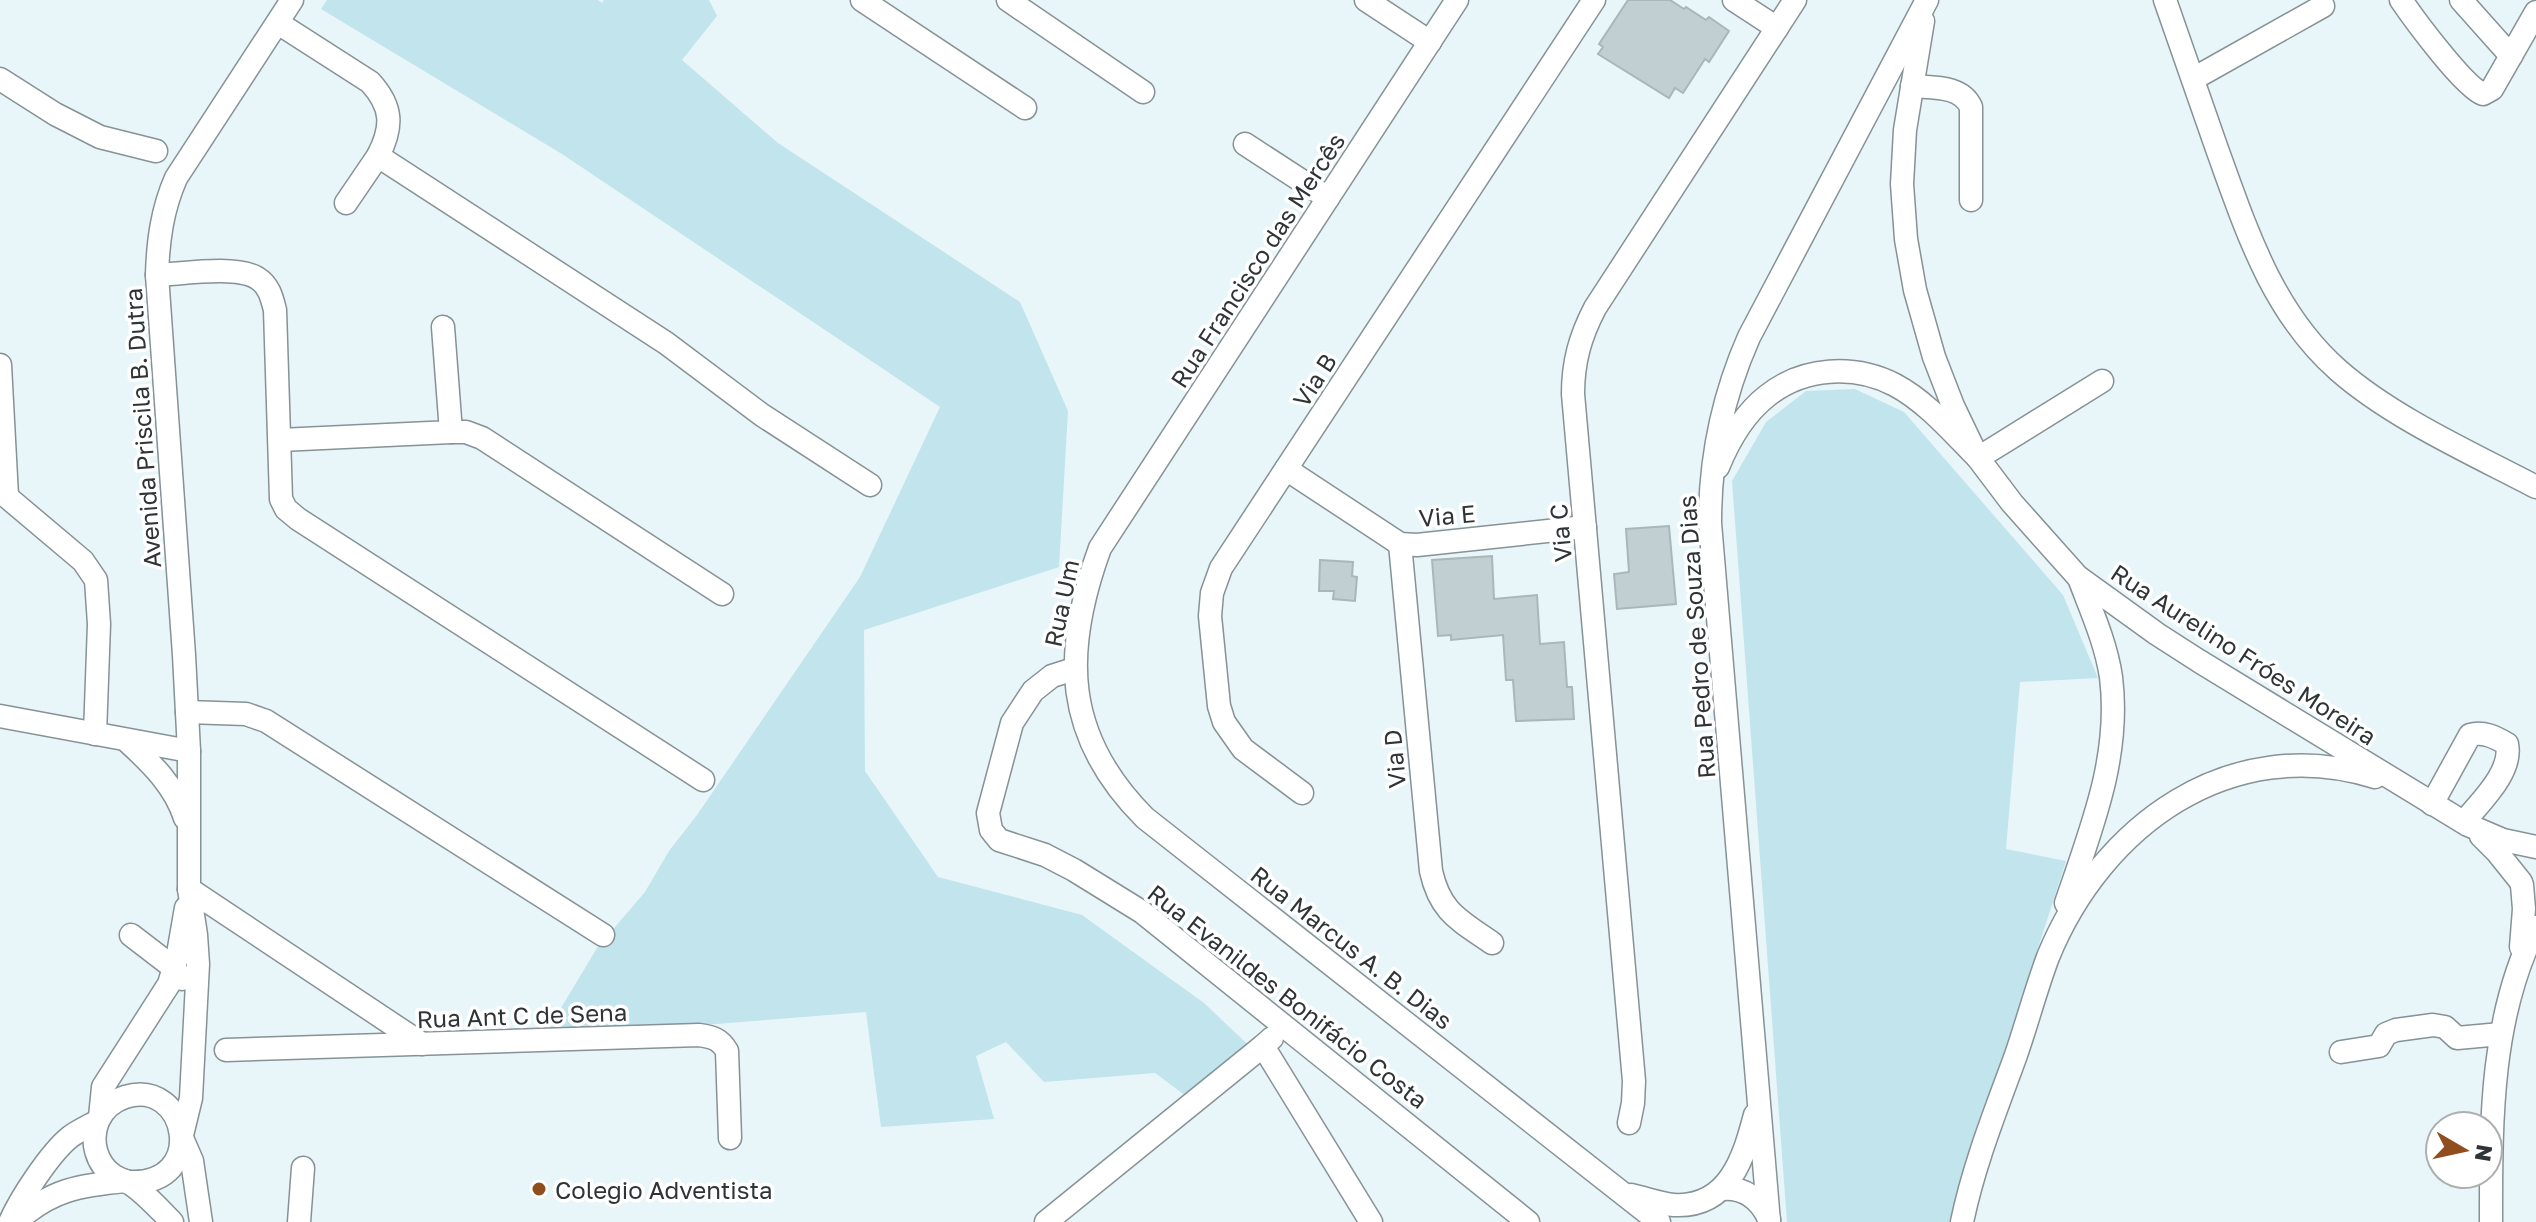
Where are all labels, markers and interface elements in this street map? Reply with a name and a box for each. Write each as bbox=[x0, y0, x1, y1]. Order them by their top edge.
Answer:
street label: Rua Francisco das Mercês bbox=[1164, 127, 1350, 393]
street label: Avenida Priscila B. Dutra bbox=[118, 287, 166, 569]
street label: Via B bbox=[1286, 348, 1342, 412]
street label: Rua Pedro de Souza Dias bbox=[1672, 494, 1720, 780]
street label: Via E bbox=[1417, 498, 1477, 532]
street label: Via C bbox=[1543, 503, 1577, 563]
street label: Rua Um bbox=[1038, 557, 1084, 649]
street label: Rua Aurelino Fróes Moreira bbox=[2106, 557, 2382, 751]
street label: Via D bbox=[1377, 728, 1411, 790]
street label: Rua Marcus A. B. Dias bbox=[1246, 859, 1458, 1035]
street label: Rua Evanildes Bonifácio Costa bbox=[1142, 878, 1434, 1114]
street label: Rua Ant C de Sena bbox=[416, 997, 628, 1033]
north arrow bbox=[2424, 1110, 2504, 1190]
text: N bbox=[2470, 1143, 2499, 1164]
place label: Colegio Adventista bbox=[555, 1175, 773, 1204]
marker: Colegio Adventista bbox=[530, 1180, 548, 1198]

